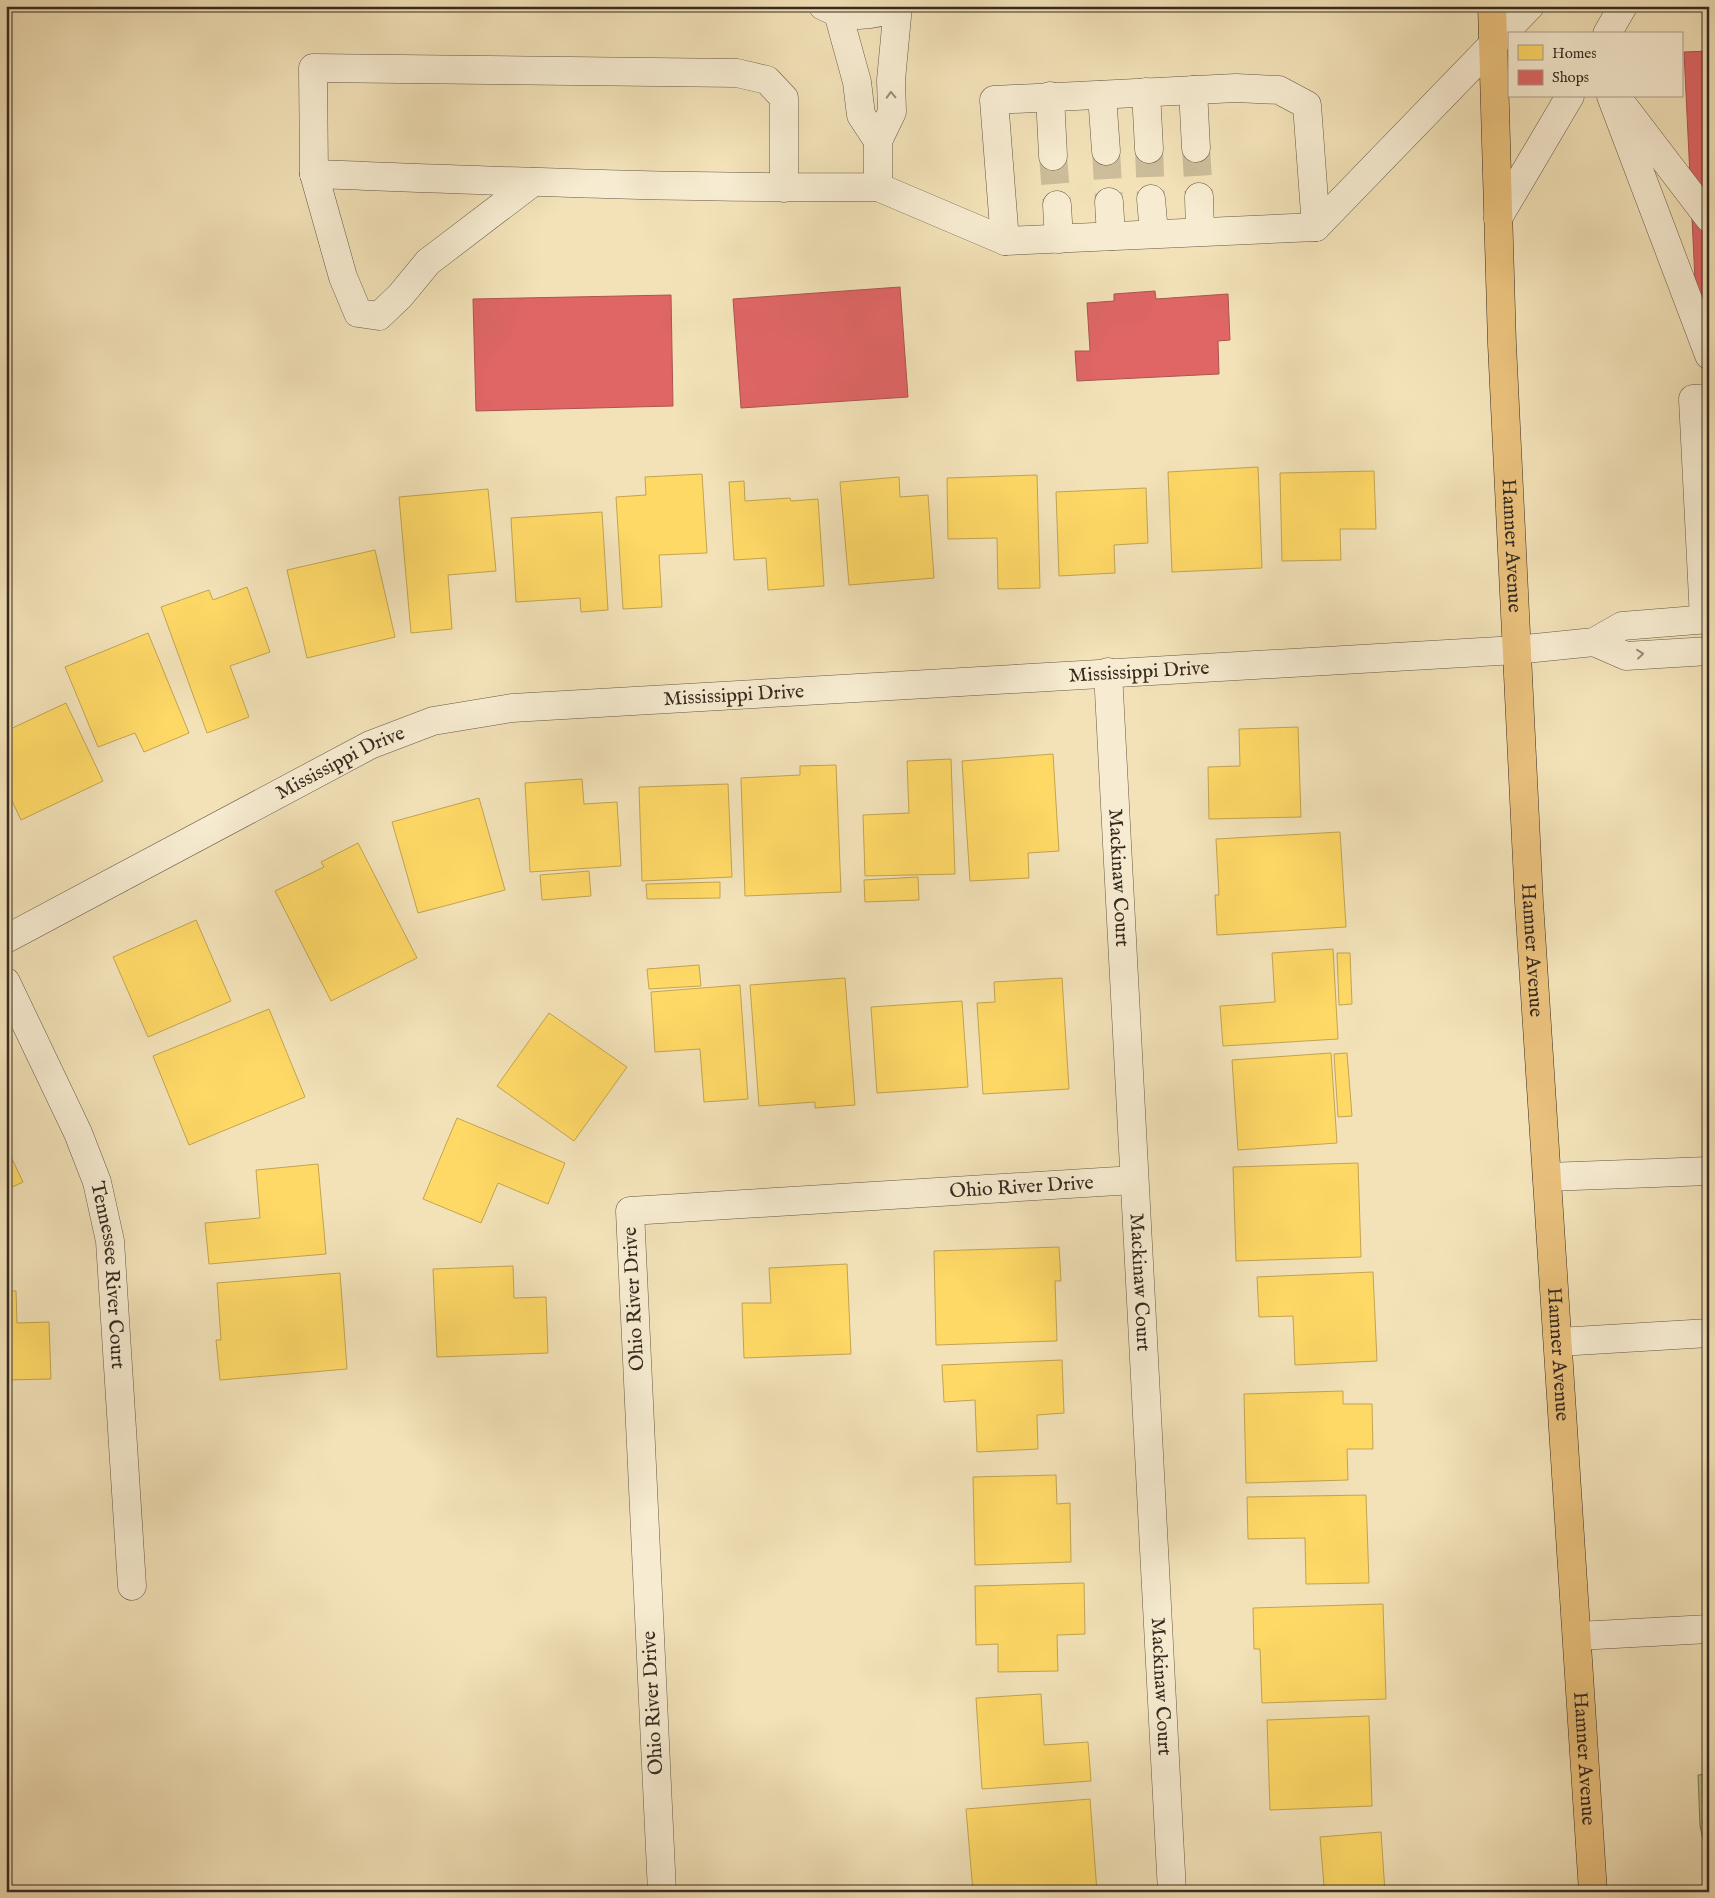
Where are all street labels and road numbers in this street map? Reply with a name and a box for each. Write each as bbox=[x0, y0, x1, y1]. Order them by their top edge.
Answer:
street label: Hamner Avenue bbox=[1496, 478, 1527, 613]
street label: Mississippi Drive bbox=[1068, 655, 1210, 688]
street label: Mississippi Drive bbox=[663, 679, 805, 712]
street label: Mississippi Drive bbox=[272, 721, 408, 805]
street label: Mackinaw Court bbox=[1103, 808, 1135, 948]
street label: Hamner Avenue bbox=[1516, 883, 1549, 1018]
street label: Ohio River Drive bbox=[949, 1170, 1094, 1204]
street label: Tennessee River Court bbox=[85, 1179, 131, 1370]
street label: Mackinaw Court bbox=[1124, 1212, 1156, 1352]
street label: Ohio River Drive bbox=[618, 1226, 650, 1372]
street label: Hamner Avenue bbox=[1541, 1287, 1575, 1422]
street label: Mackinaw Court bbox=[1145, 1617, 1177, 1756]
street label: Ohio River Drive bbox=[637, 1630, 669, 1776]
street label: Hamner Avenue bbox=[1568, 1691, 1601, 1826]

